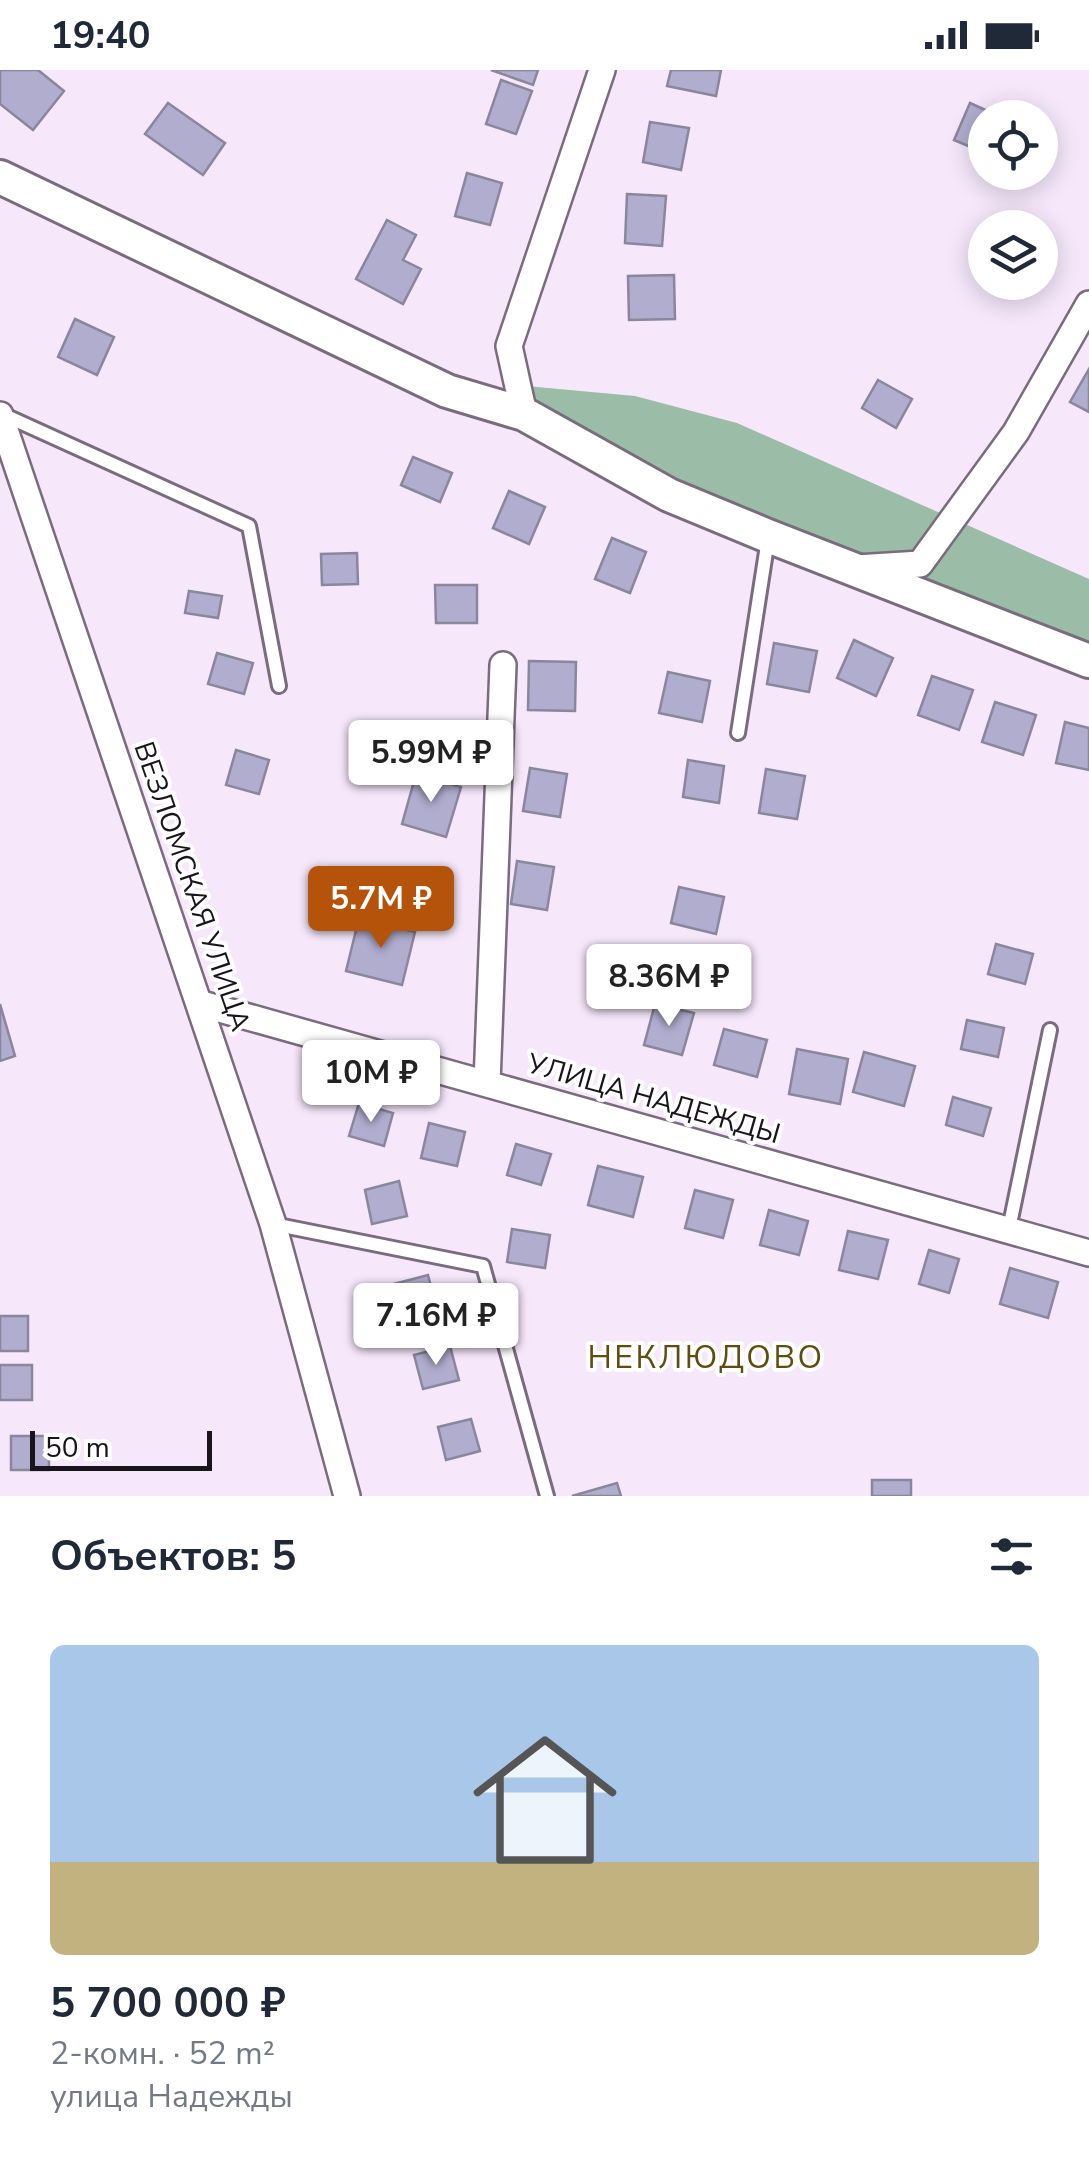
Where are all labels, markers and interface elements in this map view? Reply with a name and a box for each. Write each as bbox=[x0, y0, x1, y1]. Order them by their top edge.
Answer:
text: 19:40 bbox=[50, 10, 151, 61]
map controls bbox=[968, 100, 1058, 300]
button: locate bbox=[968, 100, 1058, 190]
button: layers bbox=[968, 210, 1058, 300]
pin: 5.99M ₽ bbox=[339, 720, 523, 805]
text: 5.99M ₽ bbox=[370, 731, 492, 774]
street label: ВЕЗЛОМСКАЯ УЛИЦА bbox=[125, 737, 259, 1036]
pin: 5.7M ₽ bbox=[300, 866, 462, 951]
text: 5.7M ₽ bbox=[330, 877, 432, 920]
pin: 8.36M ₽ bbox=[577, 944, 761, 1029]
text: 8.36M ₽ bbox=[608, 955, 730, 998]
pin: 10M ₽ bbox=[301, 1040, 441, 1125]
street label: УЛИЦА НАДЕЖДЫ bbox=[522, 1044, 785, 1153]
text: 10M ₽ bbox=[324, 1051, 418, 1094]
pin: 7.16M ₽ bbox=[344, 1283, 528, 1368]
text: 7.16M ₽ bbox=[375, 1294, 497, 1337]
district label: НЕКЛЮДОВО bbox=[587, 1336, 825, 1379]
scale bar bbox=[30, 1426, 212, 1470]
text: 50 m bbox=[45, 1429, 110, 1467]
text: Объектов: 5 bbox=[50, 1528, 296, 1585]
icon: filters bbox=[984, 1529, 1039, 1584]
icon: home bbox=[455, 1710, 635, 1890]
text: 5 700 000 ₽ bbox=[50, 1975, 286, 2032]
text: 2-комн. · 52 m² bbox=[50, 2032, 275, 2075]
text: улица Надежды bbox=[50, 2075, 293, 2118]

